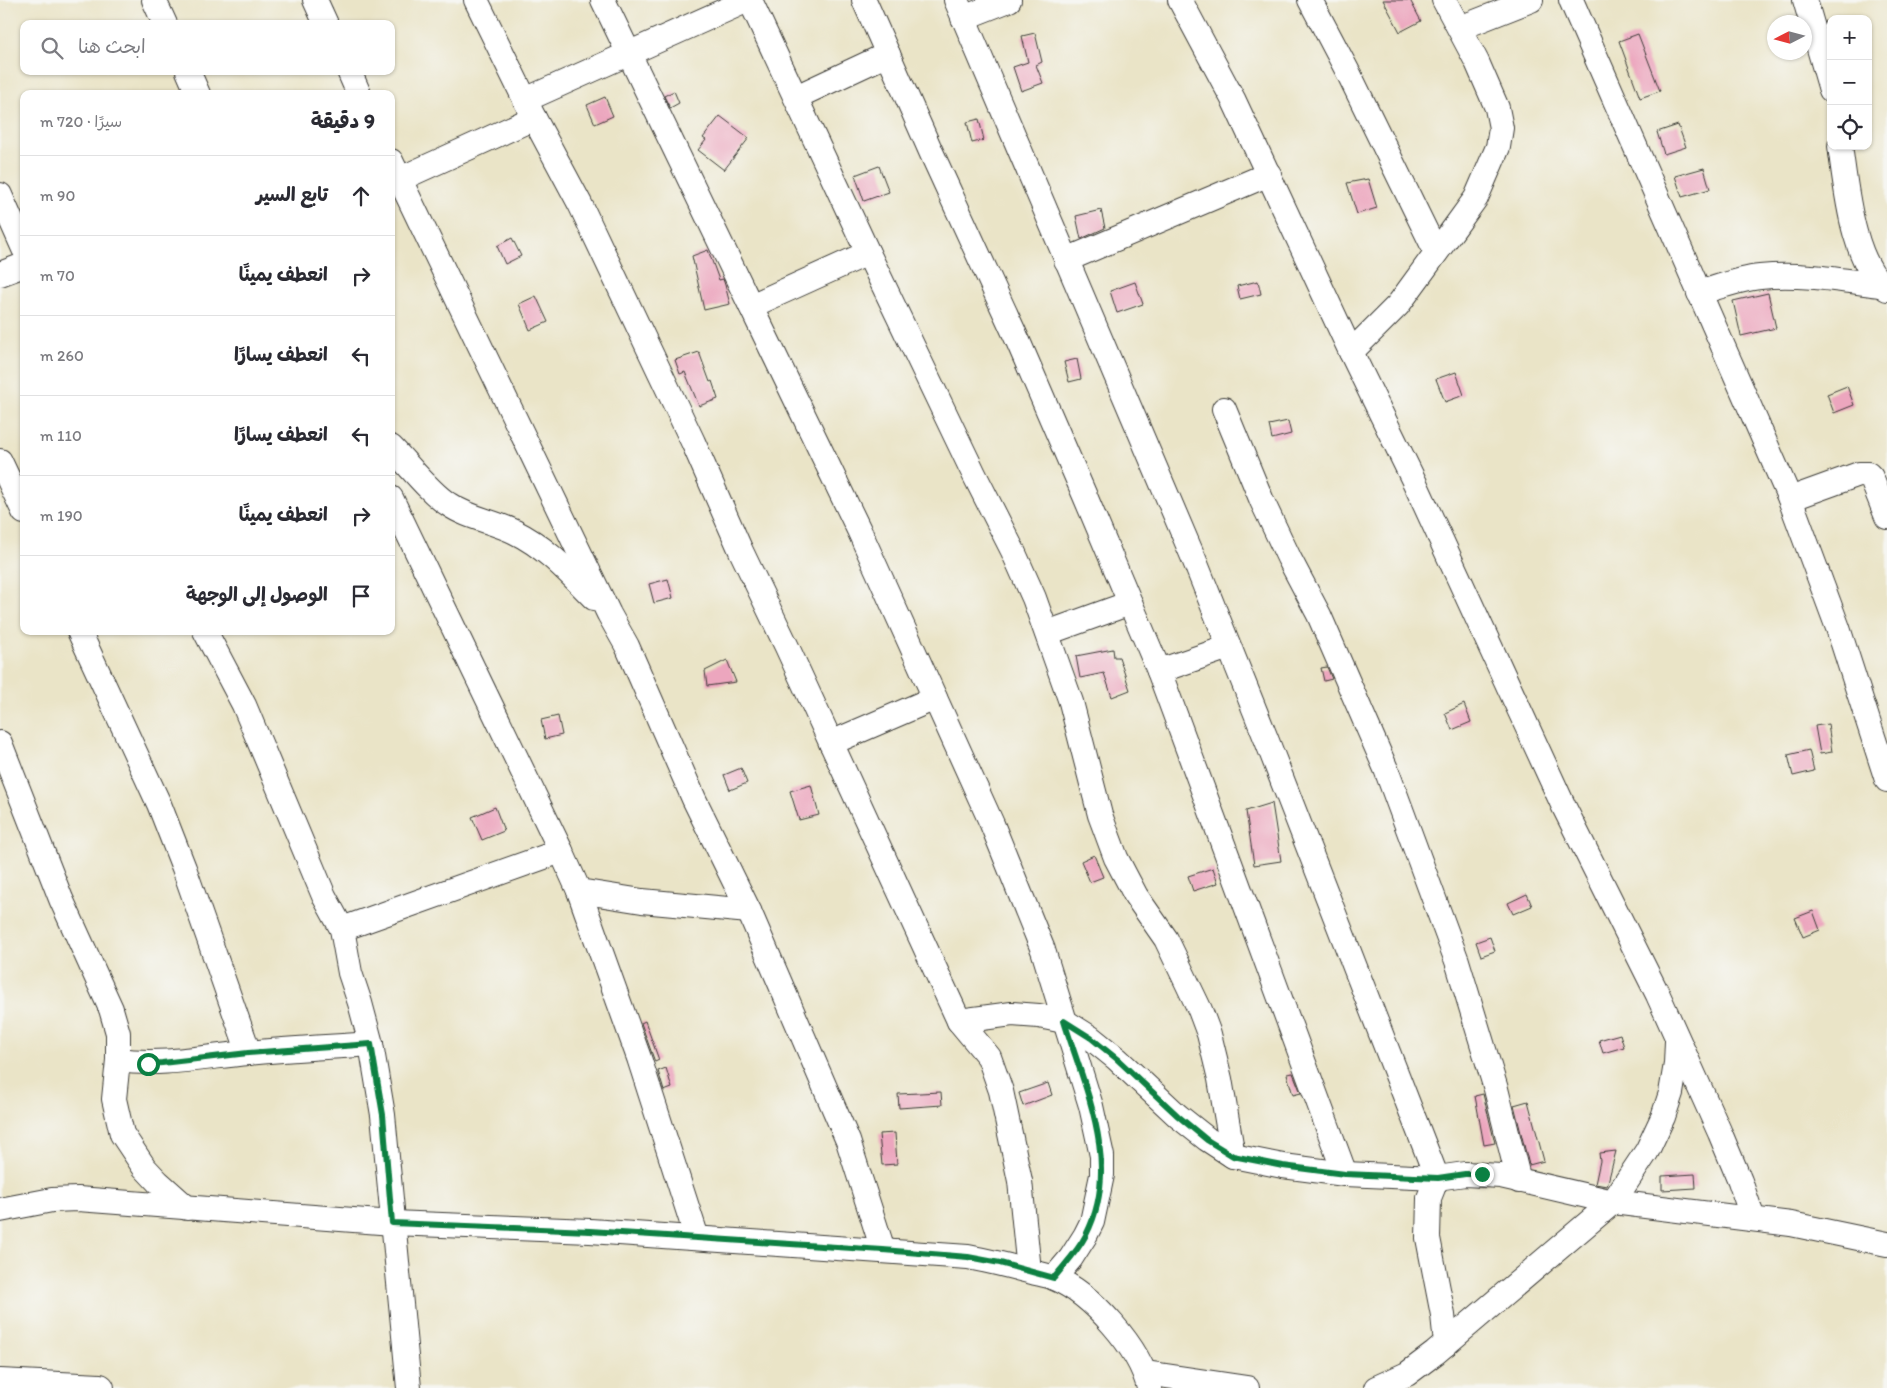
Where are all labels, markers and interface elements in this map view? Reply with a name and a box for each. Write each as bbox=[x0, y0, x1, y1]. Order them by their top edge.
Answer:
north arrow bbox=[1767, 15, 1812, 60]
map controls bbox=[1827, 15, 1872, 150]
button: + bbox=[1827, 15, 1872, 60]
search box bbox=[20, 20, 395, 75]
icon: search bbox=[38, 34, 66, 62]
text: ابحث هنا bbox=[78, 35, 146, 58]
button: − bbox=[1827, 60, 1872, 105]
button: locate bbox=[1827, 105, 1872, 150]
text: 9 دقيقة bbox=[311, 108, 375, 133]
text: سيرًا · 720 m bbox=[40, 112, 122, 131]
icon: ahead bbox=[347, 182, 375, 210]
text: تابع السير bbox=[256, 183, 328, 206]
text: 90 m bbox=[40, 186, 75, 205]
icon: right bbox=[347, 262, 375, 290]
text: انعطف يمينًا bbox=[239, 263, 328, 286]
text: 70 m bbox=[40, 266, 75, 285]
icon: left bbox=[347, 342, 375, 370]
text: انعطف يسارًا bbox=[234, 343, 328, 366]
text: 260 m bbox=[40, 346, 84, 365]
icon: left bbox=[347, 422, 375, 450]
text: انعطف يسارًا bbox=[234, 423, 328, 446]
text: 110 m bbox=[40, 426, 82, 445]
icon: right bbox=[347, 502, 375, 530]
text: انعطف يمينًا bbox=[239, 503, 328, 526]
text: 190 m bbox=[40, 506, 83, 525]
icon: arrive bbox=[347, 582, 375, 610]
text: الوصول إلى الوجهة bbox=[186, 583, 328, 606]
route start bbox=[137, 1053, 160, 1076]
route end bbox=[1471, 1163, 1494, 1186]

